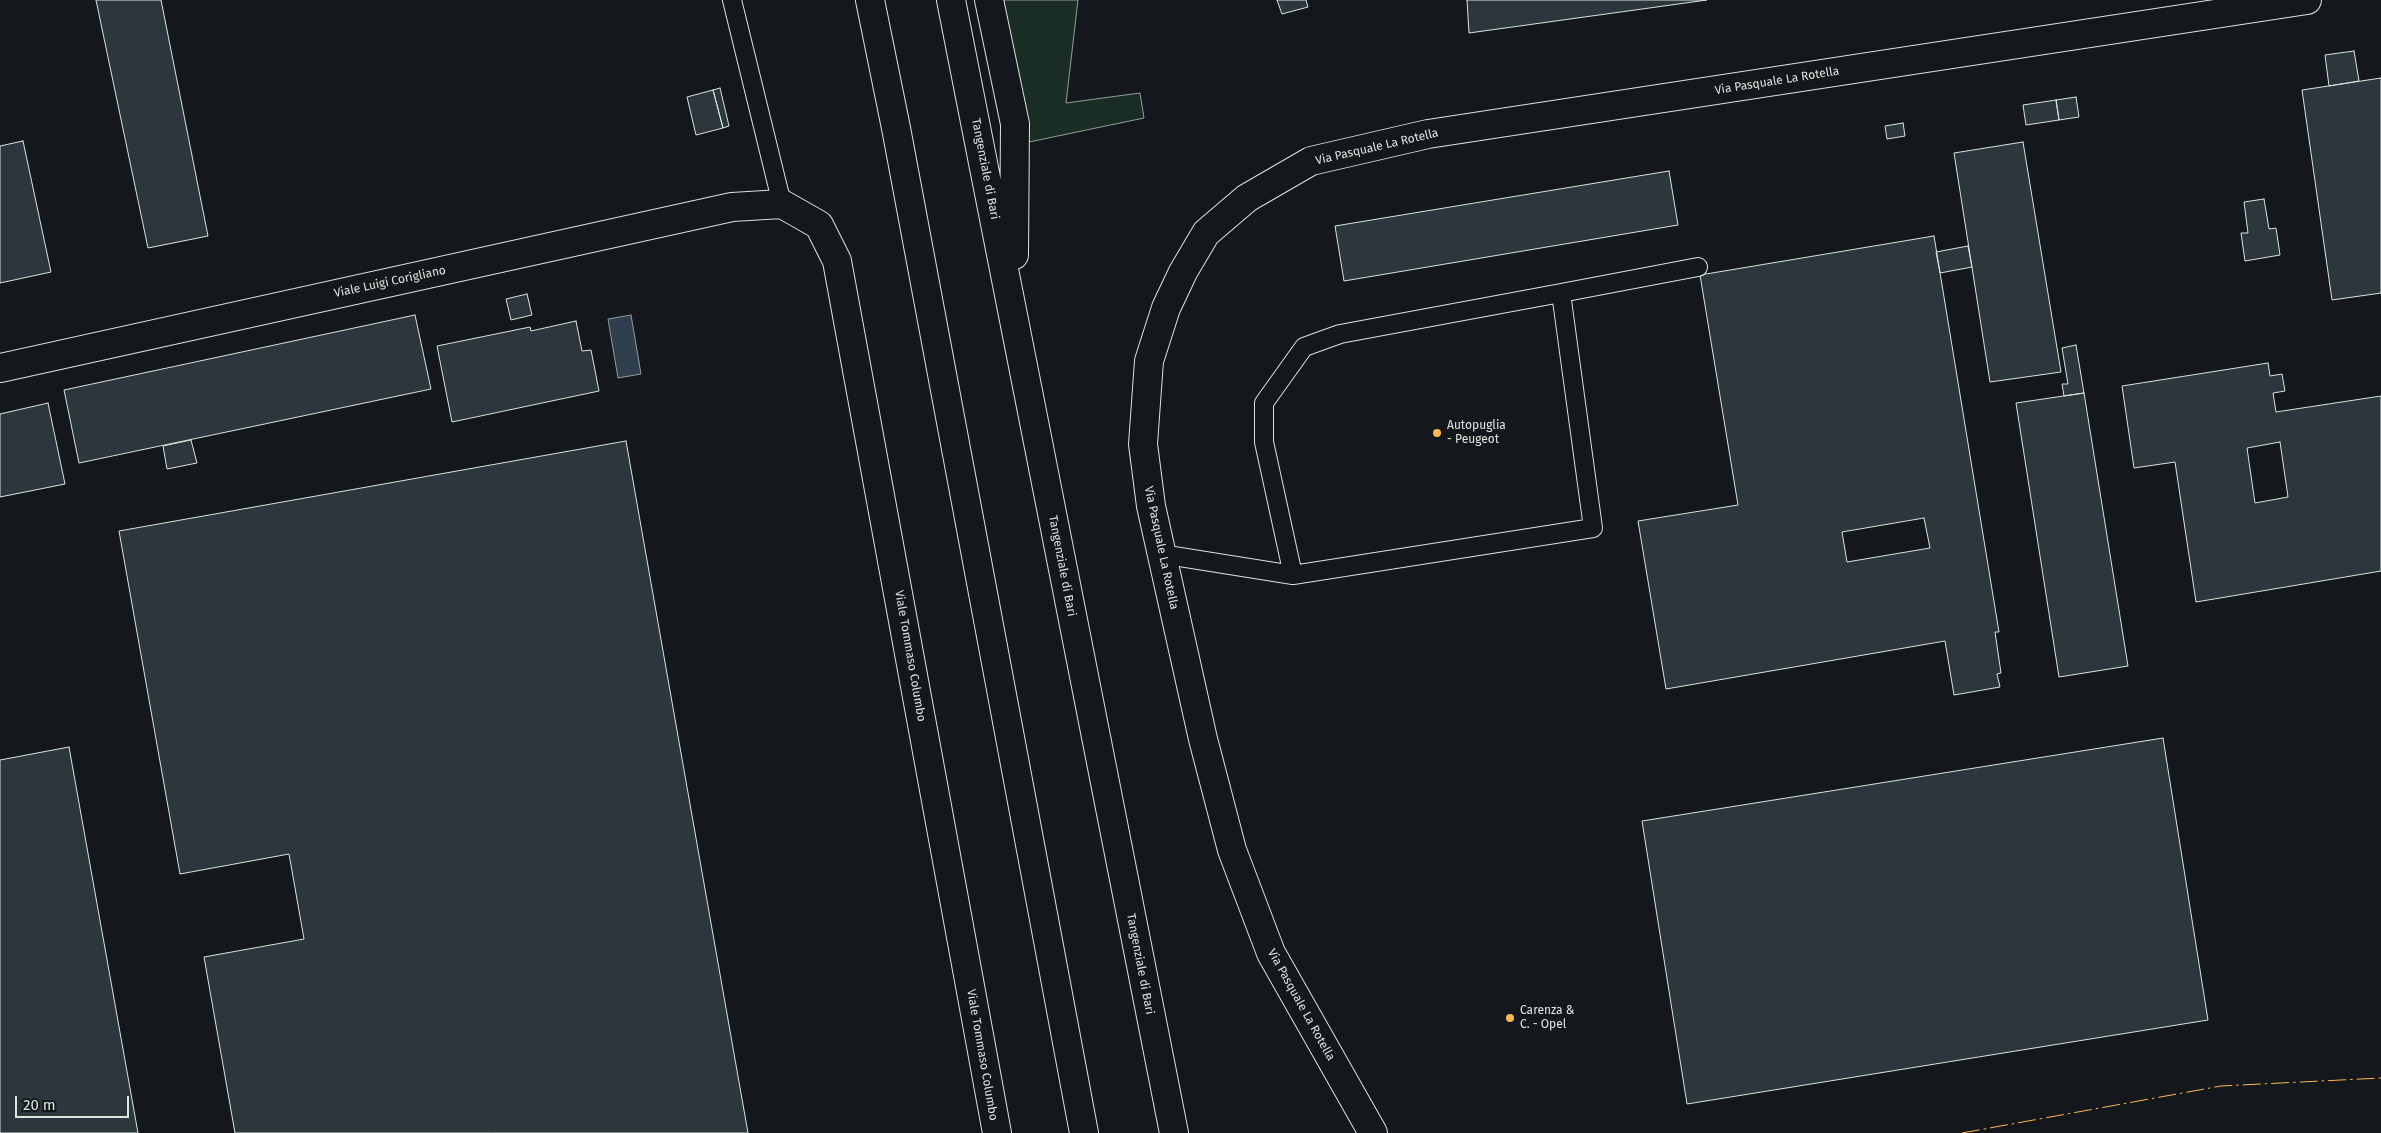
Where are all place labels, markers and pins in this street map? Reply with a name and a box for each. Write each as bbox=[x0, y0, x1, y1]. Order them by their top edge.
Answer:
place label: Autopuglia - Peugeot bbox=[1447, 419, 1506, 447]
marker: Autopuglia - Peugeot bbox=[1431, 427, 1443, 439]
place label: Carenza & C. - Opel bbox=[1520, 1004, 1574, 1032]
marker: Carenza & C. - Opel bbox=[1504, 1012, 1516, 1024]

